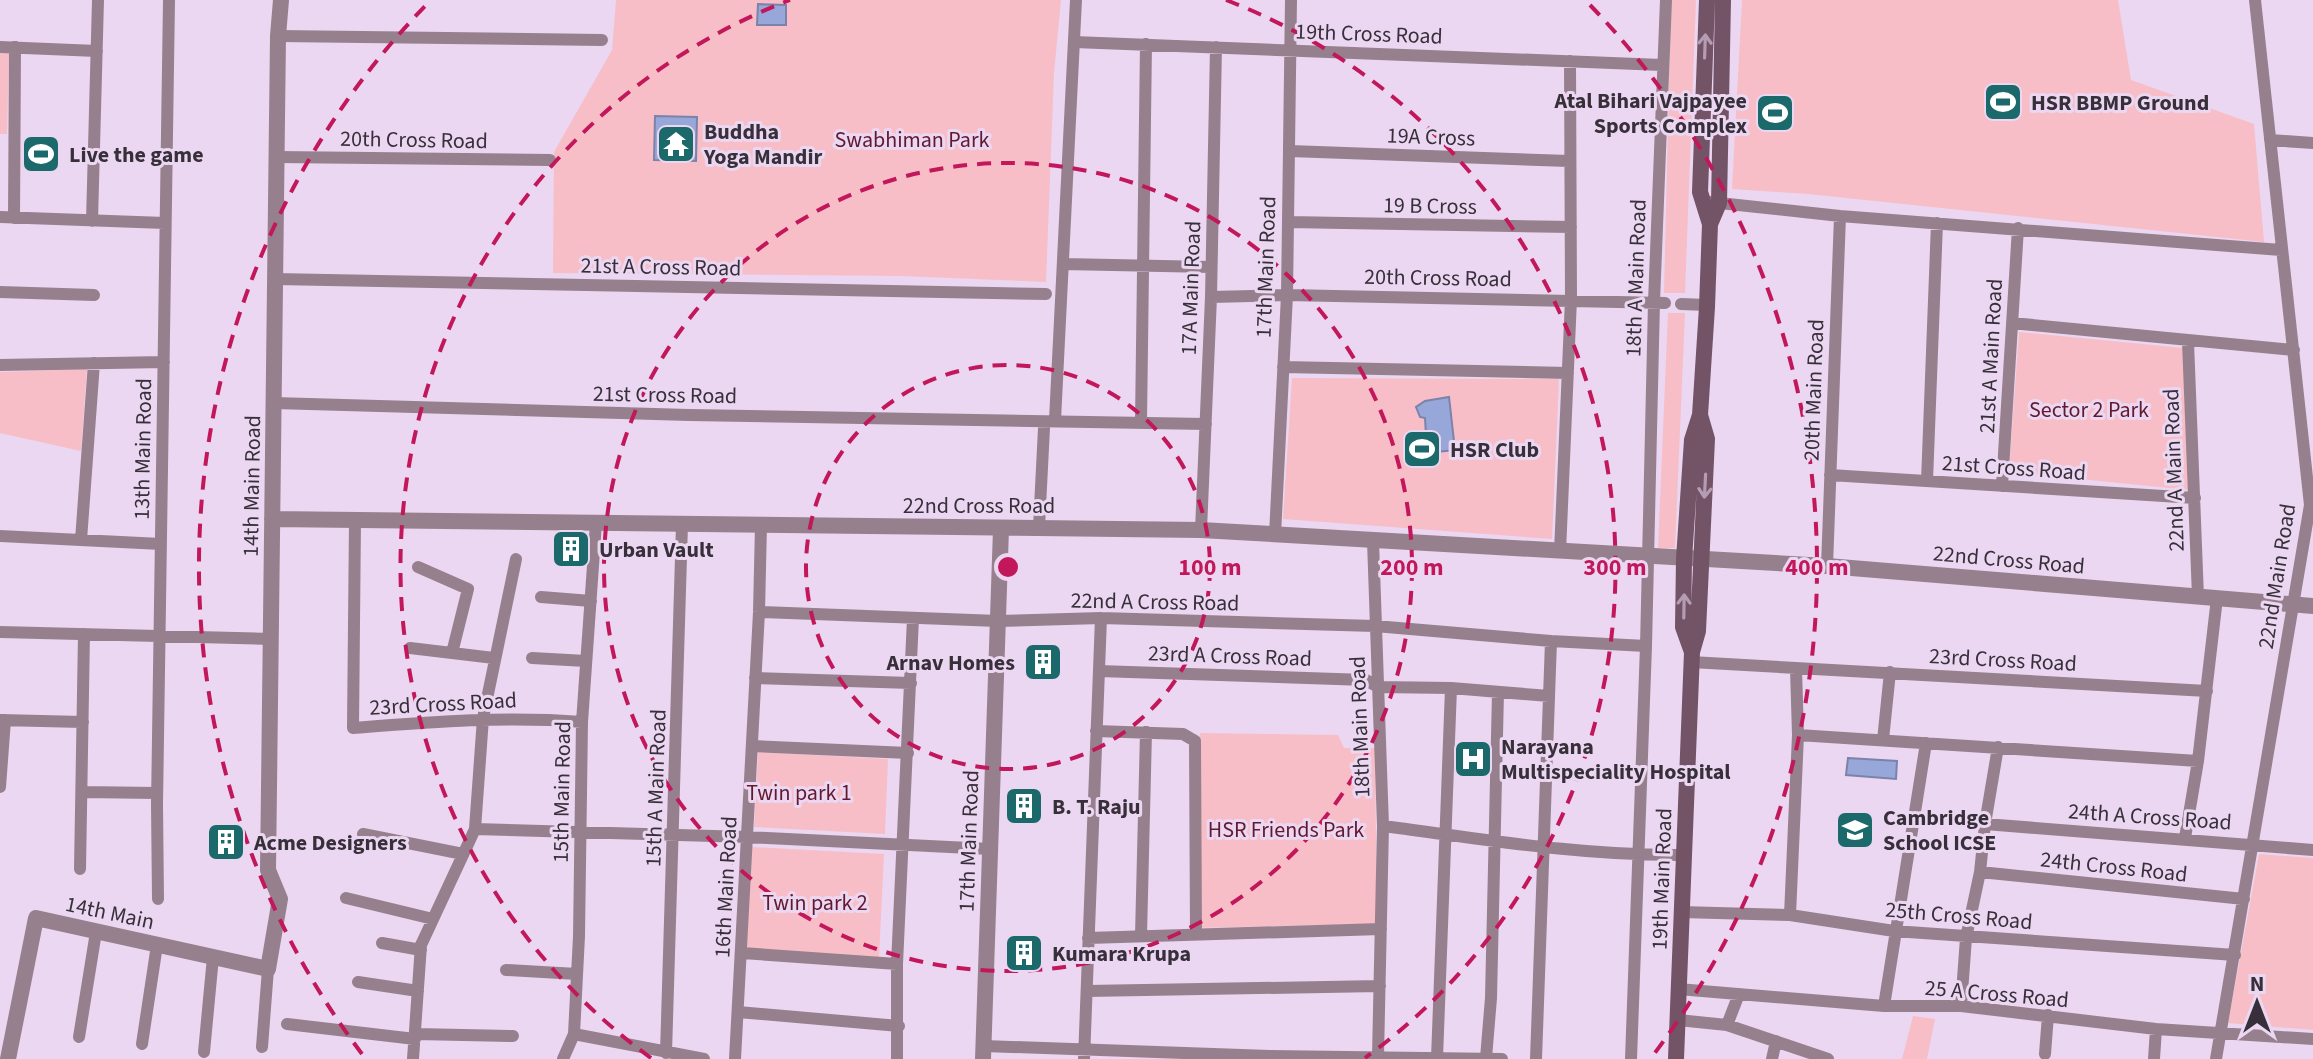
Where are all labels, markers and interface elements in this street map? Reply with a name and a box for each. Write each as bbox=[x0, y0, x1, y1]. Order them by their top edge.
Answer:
street label: 19th Cross Road bbox=[1295, 15, 1443, 53]
one-way arrow bbox=[1697, 33, 1712, 60]
sports icon: HSR BBMP Ground bbox=[1982, 81, 2024, 123]
place label: Atal Bihari Vajpayee Sports Complex bbox=[1554, 85, 1747, 142]
place label: HSR BBMP Ground bbox=[2031, 87, 2209, 119]
sports icon: Atal Bihari Vajpayee Sports Complex bbox=[1754, 92, 1796, 134]
place label: Buddha Yoga Mandir bbox=[703, 116, 823, 173]
street label: 19A Cross bbox=[1386, 119, 1476, 155]
street label: 20th Cross Road bbox=[340, 123, 488, 157]
temple icon: Buddha Yoga Mandir bbox=[655, 123, 697, 165]
park label: Swabhiman Park bbox=[835, 124, 990, 156]
sports icon: Live the game bbox=[20, 133, 62, 175]
place label: Live the game bbox=[69, 139, 204, 171]
street label: 19 B Cross bbox=[1383, 189, 1477, 223]
street label: 17th Main Road bbox=[1248, 196, 1284, 338]
street label: 18th A Main Road bbox=[1617, 198, 1655, 358]
street label: 17A Main Road bbox=[1173, 220, 1209, 356]
street label: 21st A Cross Road bbox=[580, 250, 742, 284]
street label: 20th Cross Road bbox=[1364, 261, 1512, 295]
street label: 21st A Main Road bbox=[1971, 278, 2011, 434]
street label: 20th Main Road bbox=[1796, 319, 1832, 461]
street label: 13th Main Road bbox=[126, 378, 160, 520]
street label: 21st Cross Road bbox=[593, 378, 737, 412]
street label: 22nd A Main Road bbox=[2155, 388, 2193, 552]
park label: Sector 2 Park bbox=[2029, 394, 2149, 426]
street label: 14th Main Road bbox=[235, 415, 269, 557]
sports icon: HSR Club bbox=[1401, 428, 1443, 470]
place label: HSR Club bbox=[1450, 434, 1539, 466]
street label: 21st Cross Road bbox=[1941, 447, 2087, 489]
one-way arrow bbox=[1697, 472, 1712, 499]
street label: 22nd Cross Road bbox=[903, 490, 1055, 522]
street label: 22nd Main Road bbox=[2250, 501, 2304, 651]
building icon: Urban Vault bbox=[550, 528, 592, 570]
place label: Urban Vault bbox=[599, 534, 714, 566]
street label: 22nd Cross Road bbox=[1932, 537, 2086, 583]
text: 100 m bbox=[1178, 550, 1242, 585]
text: 200 m bbox=[1380, 550, 1444, 585]
text: 300 m bbox=[1583, 550, 1647, 585]
text: 400 m bbox=[1785, 550, 1849, 585]
centre of rings bbox=[994, 553, 1022, 581]
street label: 22nd A Cross Road bbox=[1070, 585, 1240, 619]
one-way arrow bbox=[1676, 593, 1692, 620]
street label: 23rd A Cross Road bbox=[1147, 637, 1313, 675]
street label: 23rd Cross Road bbox=[1928, 640, 2078, 680]
building icon: Arnav Homes bbox=[1022, 641, 1064, 683]
place label: Arnav Homes bbox=[886, 647, 1015, 679]
street label: 18th Main Road bbox=[1342, 656, 1378, 798]
street label: 23rd Cross Road bbox=[368, 684, 518, 724]
street label: 15th A Main Road bbox=[637, 708, 675, 868]
street label: 15th Main Road bbox=[545, 721, 579, 863]
place label: Narayana Multispeciality Hospital bbox=[1501, 731, 1731, 788]
hospital icon: Narayana Multispeciality Hospital bbox=[1452, 738, 1494, 780]
street label: 17th Main Road bbox=[951, 770, 987, 912]
park label: Twin park 1 bbox=[746, 777, 852, 809]
building icon: B. T. Raju bbox=[1003, 785, 1045, 827]
place label: B. T. Raju bbox=[1052, 791, 1141, 823]
street label: 24th A Cross Road bbox=[2067, 795, 2233, 839]
place label: Cambridge School ICSE bbox=[1883, 802, 1996, 859]
street label: 19th Main Road bbox=[1644, 808, 1680, 950]
school or university icon: Cambridge School ICSE bbox=[1834, 809, 1876, 851]
park label: HSR Friends Park bbox=[1208, 814, 1364, 846]
street label: 16th Main Road bbox=[706, 815, 746, 959]
building icon: Acme Designers bbox=[205, 821, 247, 863]
place label: Acme Designers bbox=[253, 827, 407, 859]
street label: 24th Cross Road bbox=[2039, 843, 2189, 891]
park label: Twin park 2 bbox=[762, 887, 868, 919]
street label: 14th Main bbox=[62, 888, 157, 938]
street label: 25th Cross Road bbox=[1884, 894, 2034, 938]
building icon: Kumara Krupa bbox=[1003, 932, 1045, 974]
place label: Kumara Krupa bbox=[1052, 938, 1191, 970]
north arrow bbox=[2217, 963, 2297, 1043]
text: N bbox=[2250, 968, 2264, 1000]
street label: 25 A Cross Road bbox=[1924, 972, 2070, 1016]

